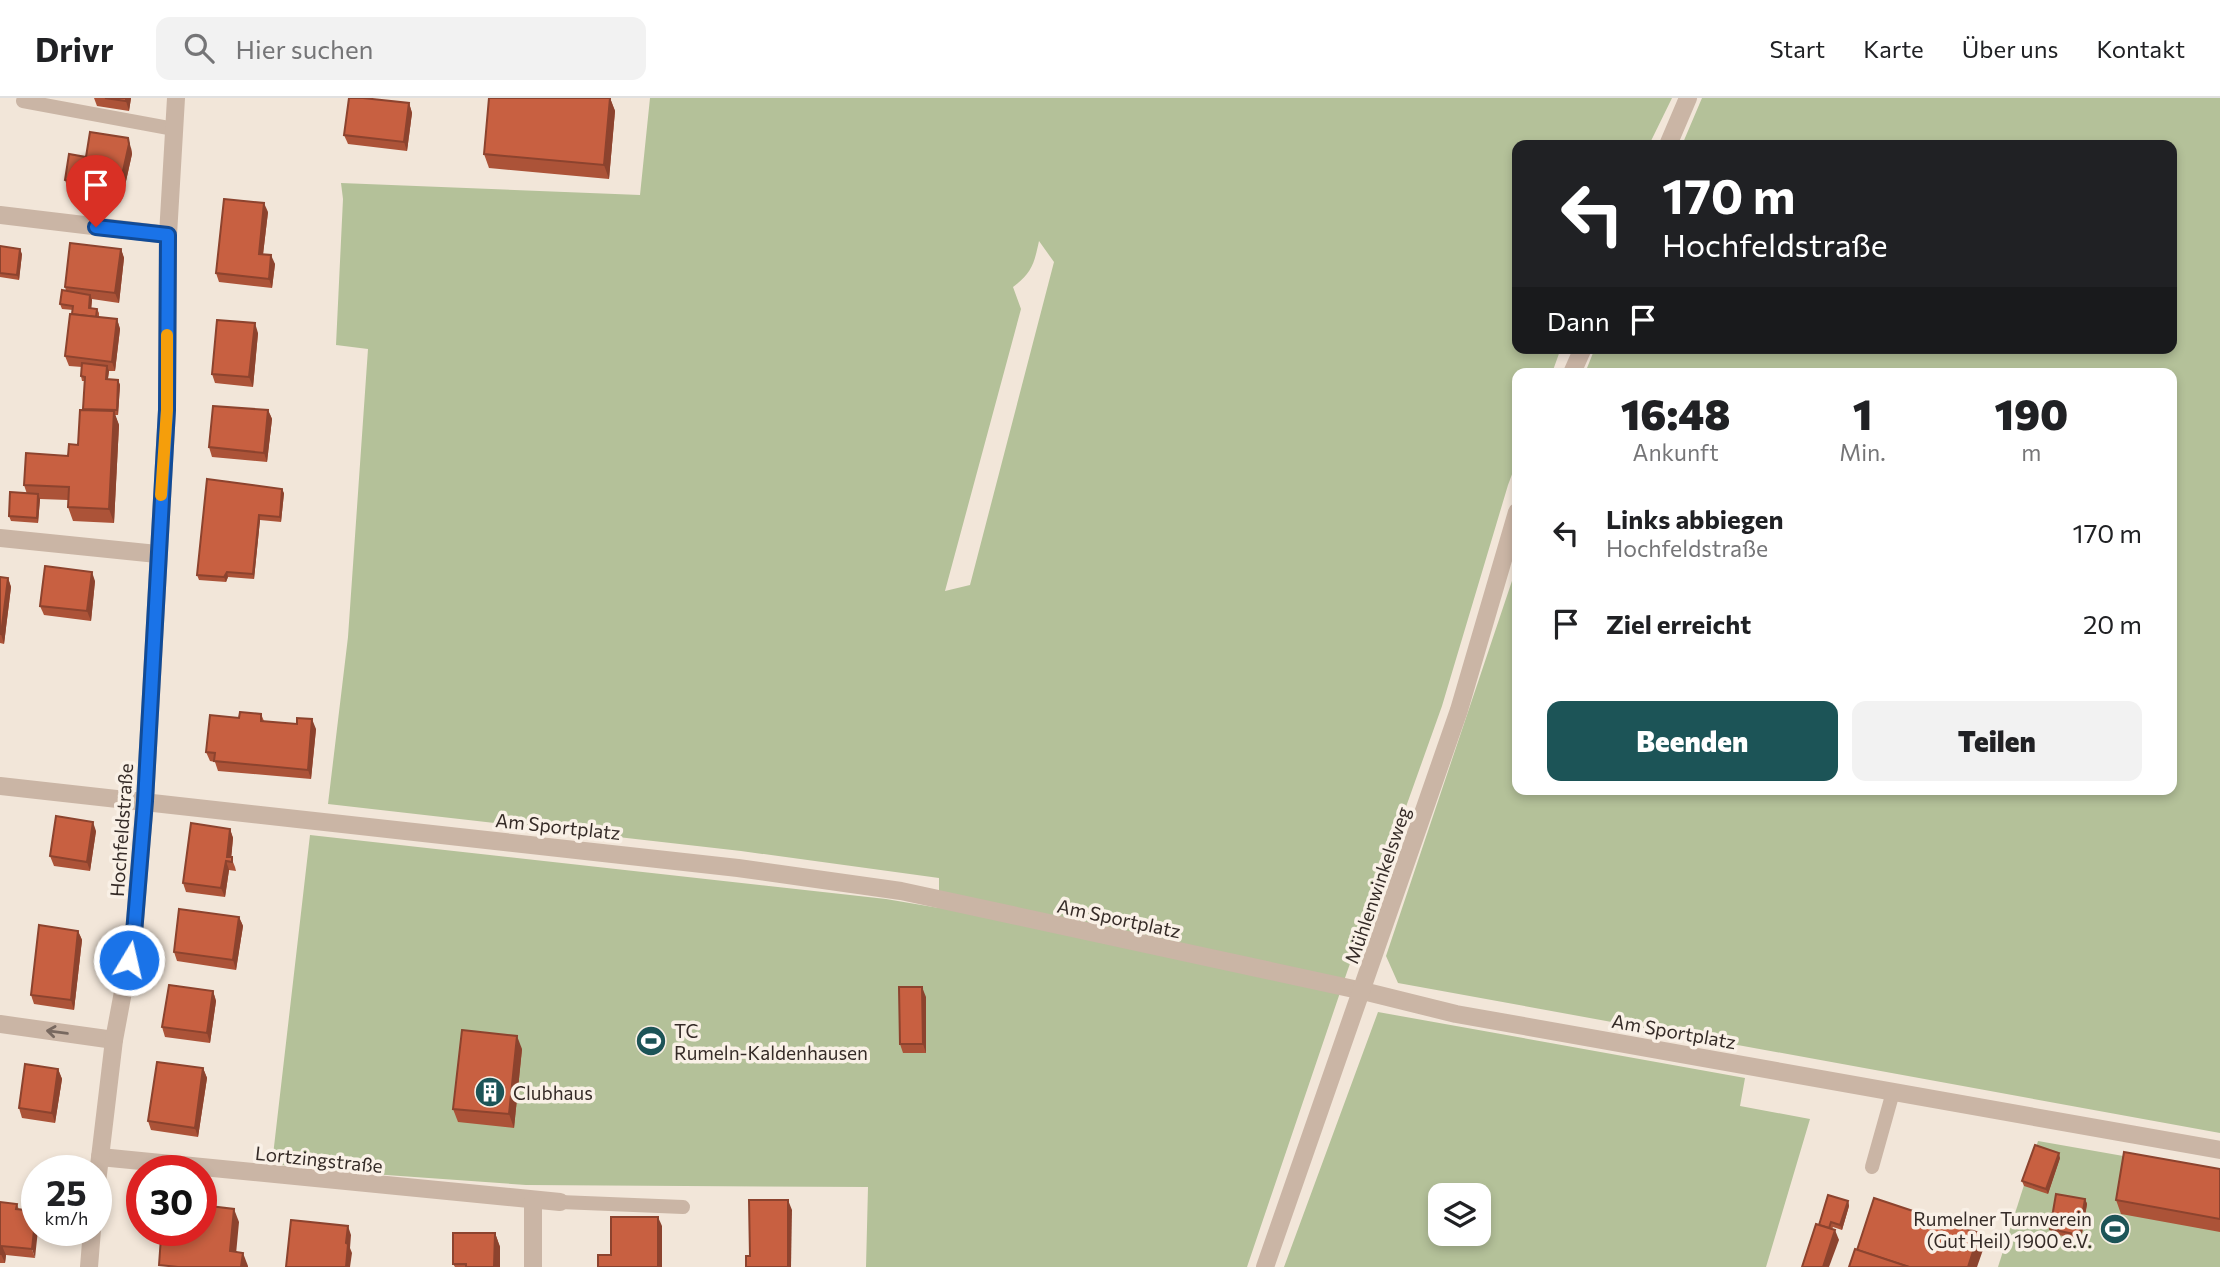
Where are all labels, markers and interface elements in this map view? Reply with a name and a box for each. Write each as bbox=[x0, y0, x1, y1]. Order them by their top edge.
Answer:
search box bbox=[156, 17, 646, 80]
text: Drivr bbox=[35, 28, 114, 69]
icon: search bbox=[180, 29, 218, 67]
text: Hier suchen bbox=[236, 33, 374, 64]
text: Start bbox=[1770, 34, 1825, 63]
text: Karte bbox=[1863, 34, 1924, 63]
text: Über uns bbox=[1962, 34, 2058, 63]
text: Kontakt bbox=[2096, 34, 2185, 63]
pin bbox=[66, 155, 126, 227]
text: 170 m bbox=[1662, 164, 1795, 224]
icon: arrive bbox=[77, 166, 115, 204]
icon: left bbox=[1547, 168, 1638, 259]
text: Hochfeldstraße bbox=[1662, 224, 1888, 264]
icon: arrive bbox=[1624, 301, 1662, 339]
text: Dann bbox=[1547, 305, 1610, 336]
text: 16:48 bbox=[1621, 387, 1731, 439]
text: 1 bbox=[1853, 387, 1872, 439]
text: 190 bbox=[1994, 387, 2068, 439]
text: Ankunft bbox=[1633, 438, 1719, 466]
text: Min. bbox=[1839, 438, 1886, 466]
text: m bbox=[2021, 438, 2041, 466]
text: Links abbiegen bbox=[1606, 503, 1784, 534]
icon: left bbox=[1547, 514, 1585, 552]
text: 170 m bbox=[2073, 517, 2142, 548]
text: Hochfeldstraße bbox=[1606, 534, 1768, 562]
icon: arrive bbox=[1547, 605, 1585, 643]
text: Ziel erreicht bbox=[1606, 608, 1751, 639]
text: 20 m bbox=[2083, 608, 2142, 639]
button: Beenden bbox=[1547, 701, 1838, 781]
button: Teilen bbox=[1852, 701, 2142, 781]
street label: Hochfeldstraße bbox=[105, 762, 137, 898]
street label: Mühlenwinkelsweg bbox=[1339, 803, 1415, 967]
street label: Am Sportplatz bbox=[494, 808, 622, 844]
street label: Am Sportplatz bbox=[1055, 894, 1183, 942]
position arrow bbox=[92, 923, 166, 997]
street label: Am Sportplatz bbox=[1610, 1009, 1738, 1053]
place label: TC Rumeln-Kaldenhausen bbox=[674, 1019, 868, 1064]
sports icon: TC Rumeln-Kaldenhausen bbox=[634, 1024, 668, 1058]
one-way arrow bbox=[46, 1026, 69, 1039]
building icon: Clubhaus bbox=[473, 1075, 507, 1109]
place label: Clubhaus bbox=[513, 1081, 593, 1104]
street label: Lortzingstraße bbox=[254, 1141, 384, 1177]
speed limit sign: 30 bbox=[126, 1155, 217, 1246]
text: 25 bbox=[46, 1170, 87, 1213]
map controls bbox=[1428, 1183, 1491, 1246]
button: layers bbox=[1428, 1183, 1491, 1246]
text: km/h bbox=[45, 1207, 88, 1229]
place label: Rumelner Turnverein (Gut Heil) 1900 e.V. bbox=[1913, 1207, 2092, 1252]
sports icon: Rumelner Turnverein (Gut Heil) 1900 e.V. bbox=[2098, 1212, 2132, 1246]

